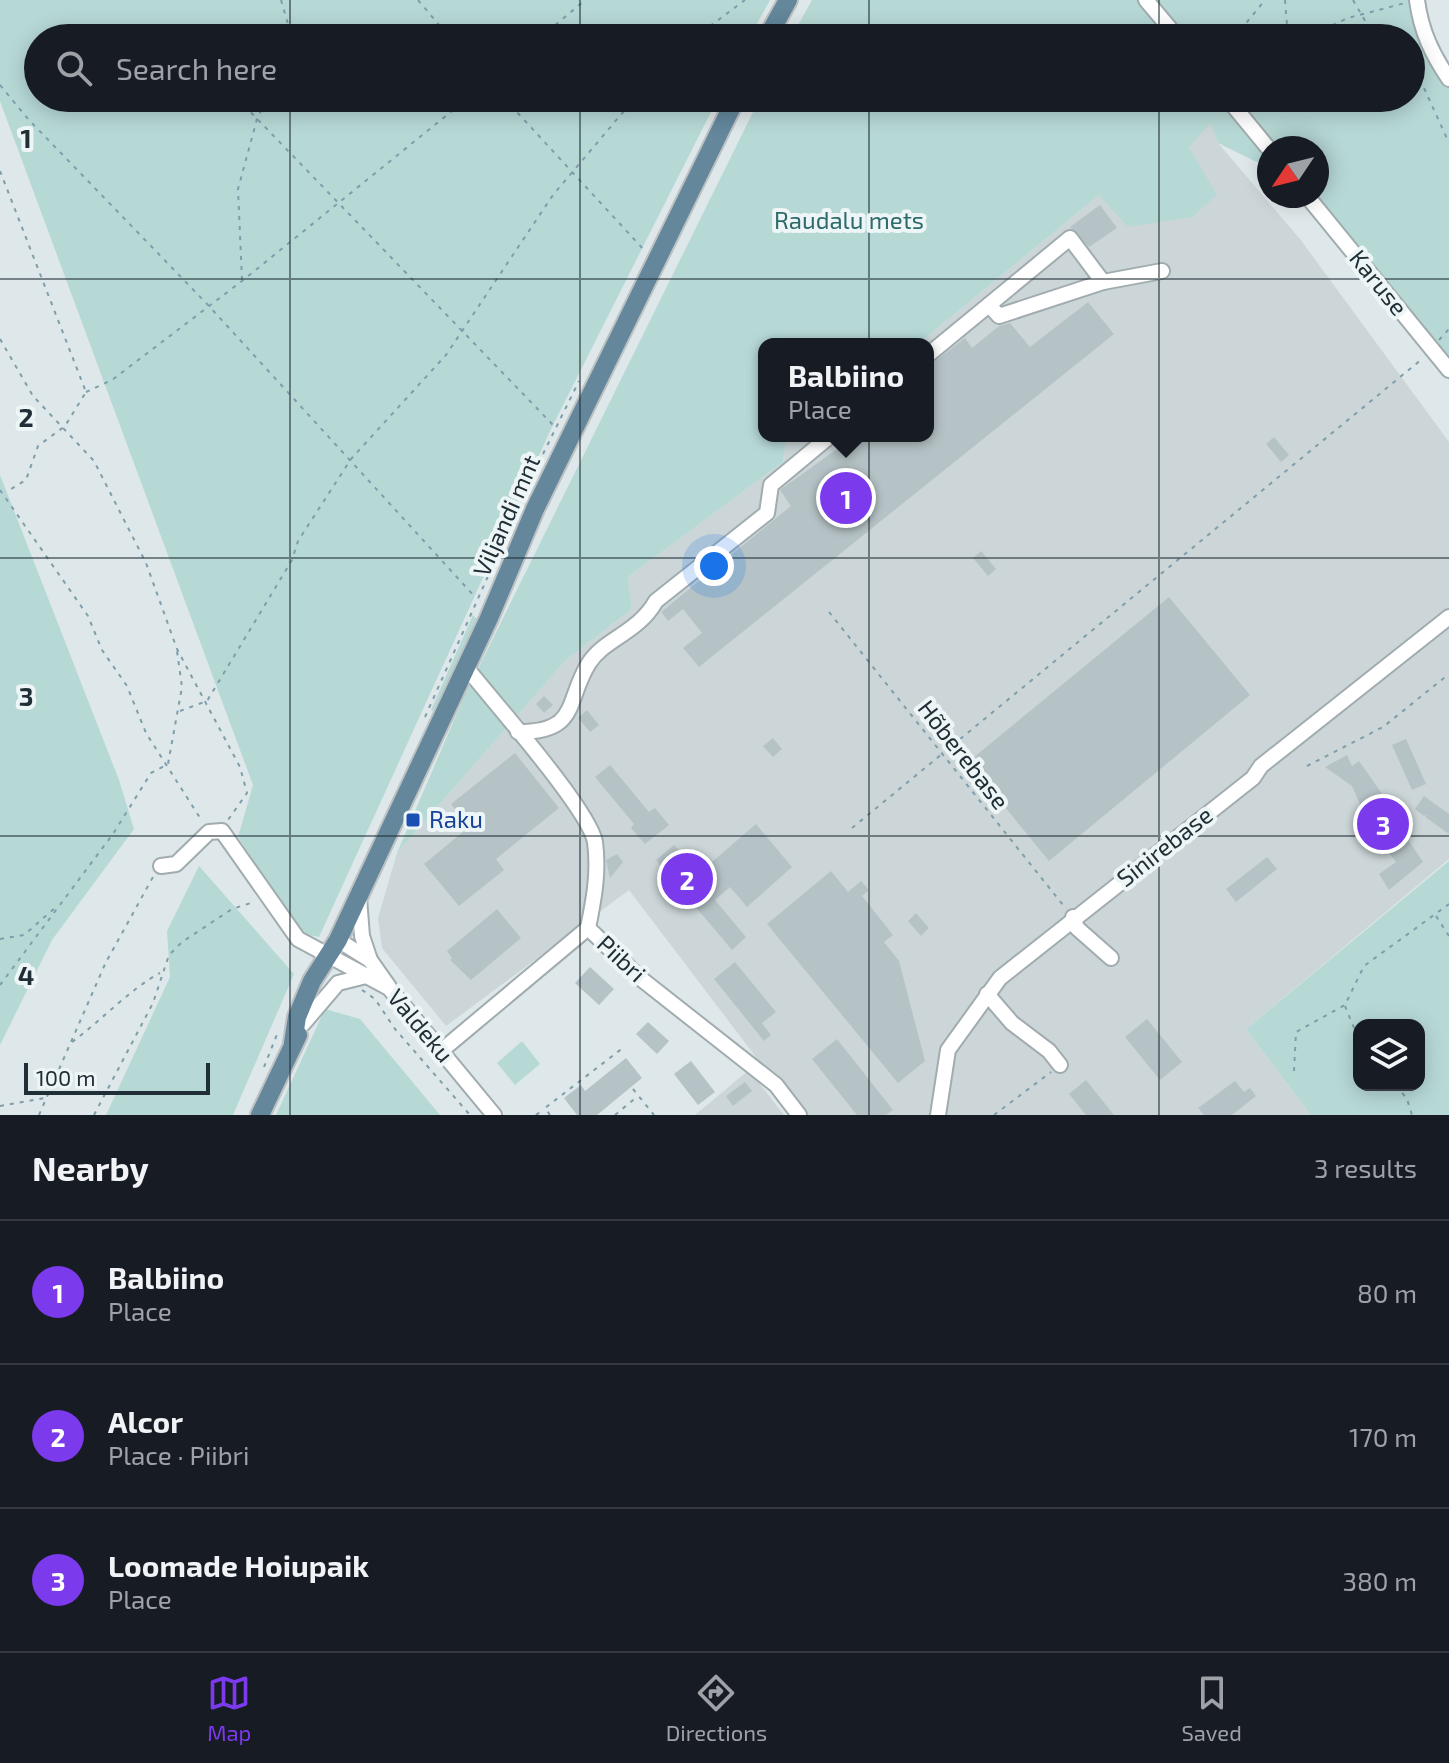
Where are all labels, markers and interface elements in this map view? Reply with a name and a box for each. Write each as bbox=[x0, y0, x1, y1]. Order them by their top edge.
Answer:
search box bbox=[24, 24, 1425, 112]
icon: search bbox=[52, 46, 96, 90]
text: Search here bbox=[116, 50, 277, 86]
text: 1 bbox=[20, 122, 32, 153]
north arrow bbox=[1257, 136, 1329, 208]
park label: Raudalu mets bbox=[774, 205, 924, 234]
street label: Karuse bbox=[1344, 243, 1414, 321]
popup bbox=[758, 338, 934, 442]
text: Balbiino bbox=[788, 357, 904, 393]
text: Place bbox=[788, 393, 852, 424]
text: 2 bbox=[18, 401, 34, 432]
street label: Viljandi mnt bbox=[466, 450, 545, 581]
pin: 1 bbox=[820, 468, 872, 528]
your location bbox=[694, 546, 734, 586]
text: 3 bbox=[19, 680, 33, 711]
street label: Hõberebase bbox=[913, 694, 1016, 814]
pin: 3 bbox=[1357, 794, 1409, 854]
street label: Sinirebase bbox=[1110, 799, 1218, 892]
place label: Raku bbox=[429, 804, 483, 833]
marker: Raku bbox=[404, 811, 422, 829]
pin: 2 bbox=[661, 849, 713, 909]
street label: Piibri bbox=[592, 928, 652, 987]
text: 4 bbox=[18, 959, 34, 990]
street label: Valdeku bbox=[382, 982, 460, 1068]
map controls bbox=[1353, 1019, 1425, 1091]
button: layers bbox=[1353, 1019, 1425, 1091]
scale bar bbox=[24, 1059, 210, 1095]
text: 100 m bbox=[36, 1064, 95, 1090]
text: Nearby bbox=[32, 1147, 149, 1188]
text: 3 results bbox=[1314, 1152, 1417, 1183]
text: Balbiino bbox=[108, 1259, 224, 1295]
text: 1 bbox=[52, 1277, 64, 1308]
text: 80 m bbox=[1357, 1277, 1417, 1308]
text: Place bbox=[108, 1295, 172, 1326]
text: Alcor bbox=[108, 1403, 183, 1439]
text: 2 bbox=[50, 1421, 66, 1452]
text: 170 m bbox=[1349, 1421, 1417, 1452]
text: Place · Piibri bbox=[108, 1439, 249, 1470]
text: Loomade Hoiupaik bbox=[108, 1547, 369, 1583]
text: 3 bbox=[51, 1565, 65, 1596]
text: 380 m bbox=[1343, 1565, 1417, 1596]
text: Place bbox=[108, 1583, 172, 1614]
tab: Map bbox=[207, 1671, 251, 1745]
tab: Directions bbox=[666, 1671, 767, 1745]
tab: Saved bbox=[1181, 1671, 1242, 1745]

